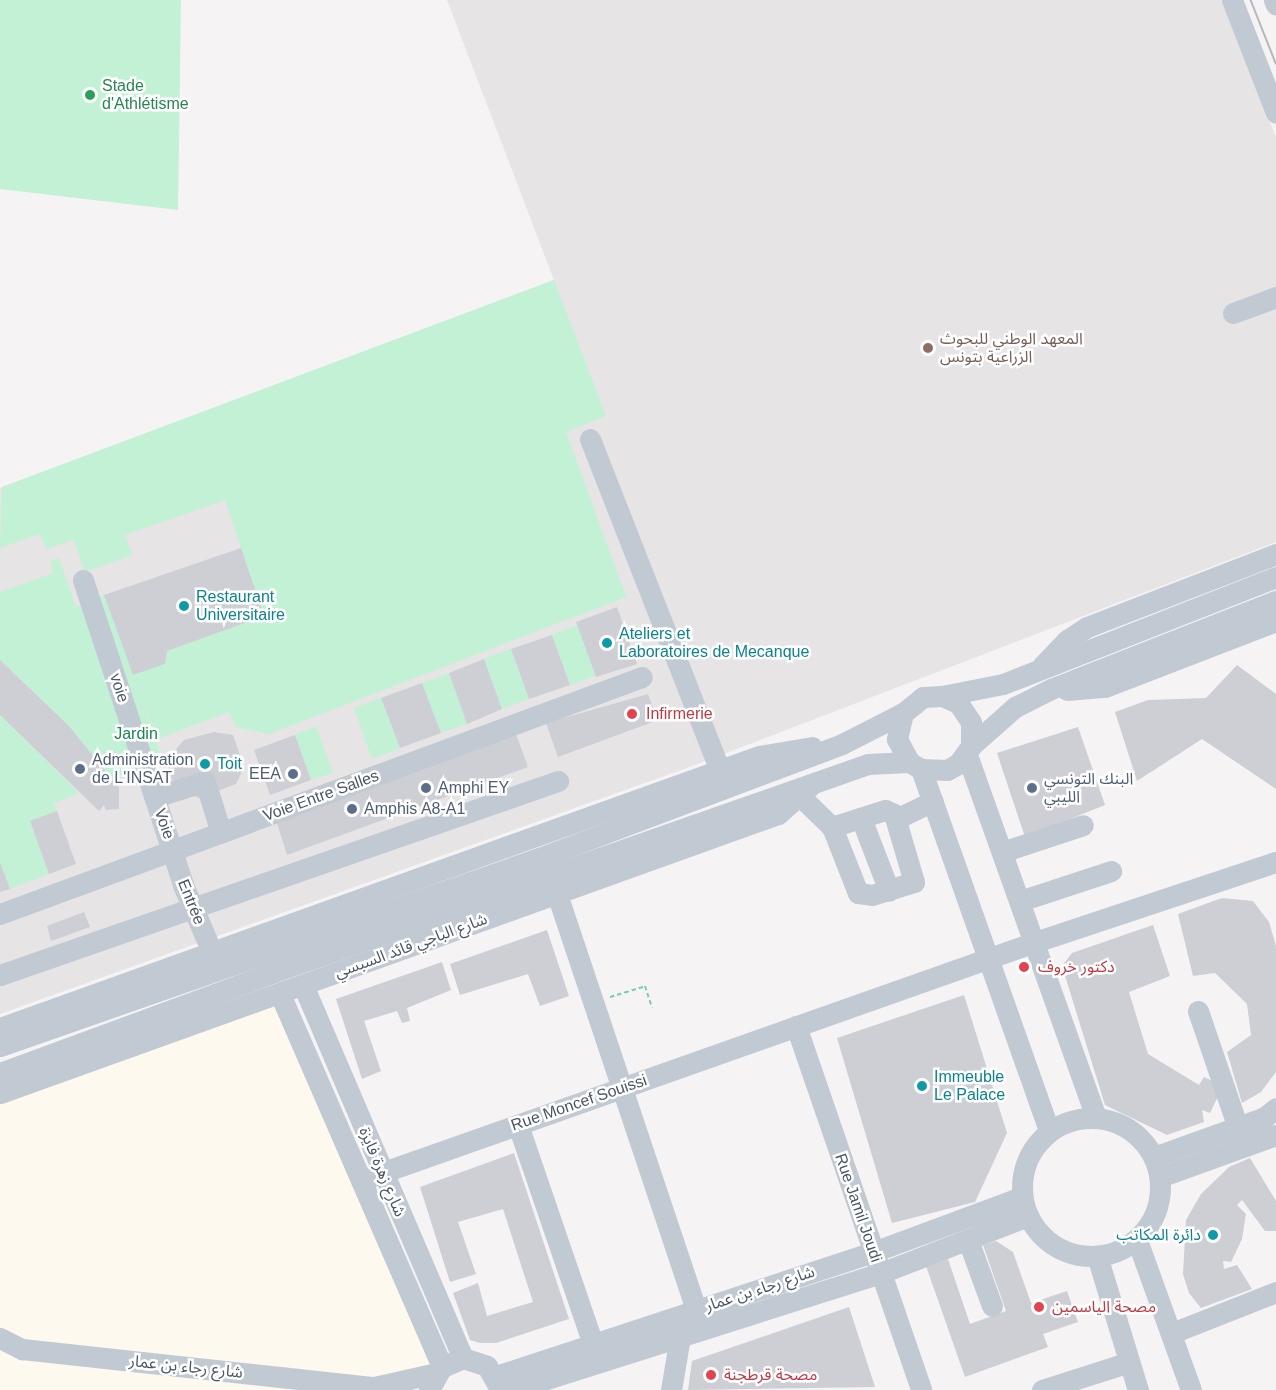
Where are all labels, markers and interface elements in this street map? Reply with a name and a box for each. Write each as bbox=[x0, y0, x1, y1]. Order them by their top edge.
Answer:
place label: Stade d'Athlétisme bbox=[102, 76, 189, 114]
marker: Stade d'Athlétisme bbox=[83, 88, 97, 102]
place label: المعهد الوطني للبحوث الزراعية بتونس bbox=[940, 329, 1083, 367]
marker: المعهد الوطني للبحوث الزراعية بتونس bbox=[921, 341, 935, 355]
place label: Restaurant Universitaire bbox=[196, 587, 285, 625]
marker: Restaurant Universitaire bbox=[177, 599, 191, 613]
place label: Ateliers et Laboratoires de Mecanque bbox=[619, 624, 809, 662]
marker: Ateliers et Laboratoires de Mecanque bbox=[600, 636, 614, 650]
street label: voie bbox=[105, 671, 133, 705]
place label: Infirmerie bbox=[646, 704, 713, 724]
marker: Infirmerie bbox=[623, 705, 641, 723]
park label: Jardin bbox=[114, 724, 158, 744]
place label: Administration de L'INSAT bbox=[92, 750, 193, 788]
place label: Toit bbox=[217, 754, 242, 774]
marker: Toit bbox=[198, 757, 212, 771]
marker: Administration de L'INSAT bbox=[73, 762, 87, 776]
place label: EEA bbox=[249, 764, 281, 784]
street label: Voie Entre Salles bbox=[260, 766, 382, 826]
marker: EEA bbox=[286, 767, 300, 781]
place label: البنك التونسي الليبي bbox=[1044, 769, 1133, 807]
place label: Amphi EY bbox=[438, 778, 509, 798]
marker: Amphi EY bbox=[419, 781, 433, 795]
marker: البنك التونسي الليبي bbox=[1025, 781, 1039, 795]
place label: Amphis A8-A1 bbox=[364, 799, 466, 819]
marker: Amphis A8-A1 bbox=[345, 802, 359, 816]
street label: Voie bbox=[150, 806, 178, 842]
street label: Entrée bbox=[173, 877, 209, 927]
street label: شارع الباجي قائد السبسي bbox=[332, 909, 490, 983]
place label: دكتور خروف bbox=[1038, 957, 1115, 977]
marker: دكتور خروف bbox=[1015, 958, 1033, 976]
place label: Immeuble Le Palace bbox=[934, 1067, 1005, 1105]
street label: Rue Moncef Souissi bbox=[509, 1071, 649, 1135]
marker: Immeuble Le Palace bbox=[915, 1079, 929, 1093]
street label: شارع زهرة فايزة bbox=[355, 1124, 409, 1220]
street label: Rue Jamil Joudi bbox=[830, 1151, 886, 1265]
place label: دائرة المكاتب bbox=[1116, 1225, 1201, 1245]
marker: دائرة المكاتب bbox=[1206, 1228, 1220, 1242]
street label: شارع رجاء بن عمار bbox=[703, 1262, 817, 1316]
place label: مصحة الياسمين bbox=[1052, 1297, 1156, 1317]
marker: مصحة الياسمين bbox=[1030, 1298, 1048, 1316]
street label: شارع رجاء بن عمار bbox=[128, 1351, 244, 1383]
place label: مصحة قرطجنة bbox=[724, 1365, 817, 1385]
marker: مصحة قرطجنة bbox=[702, 1366, 720, 1384]

